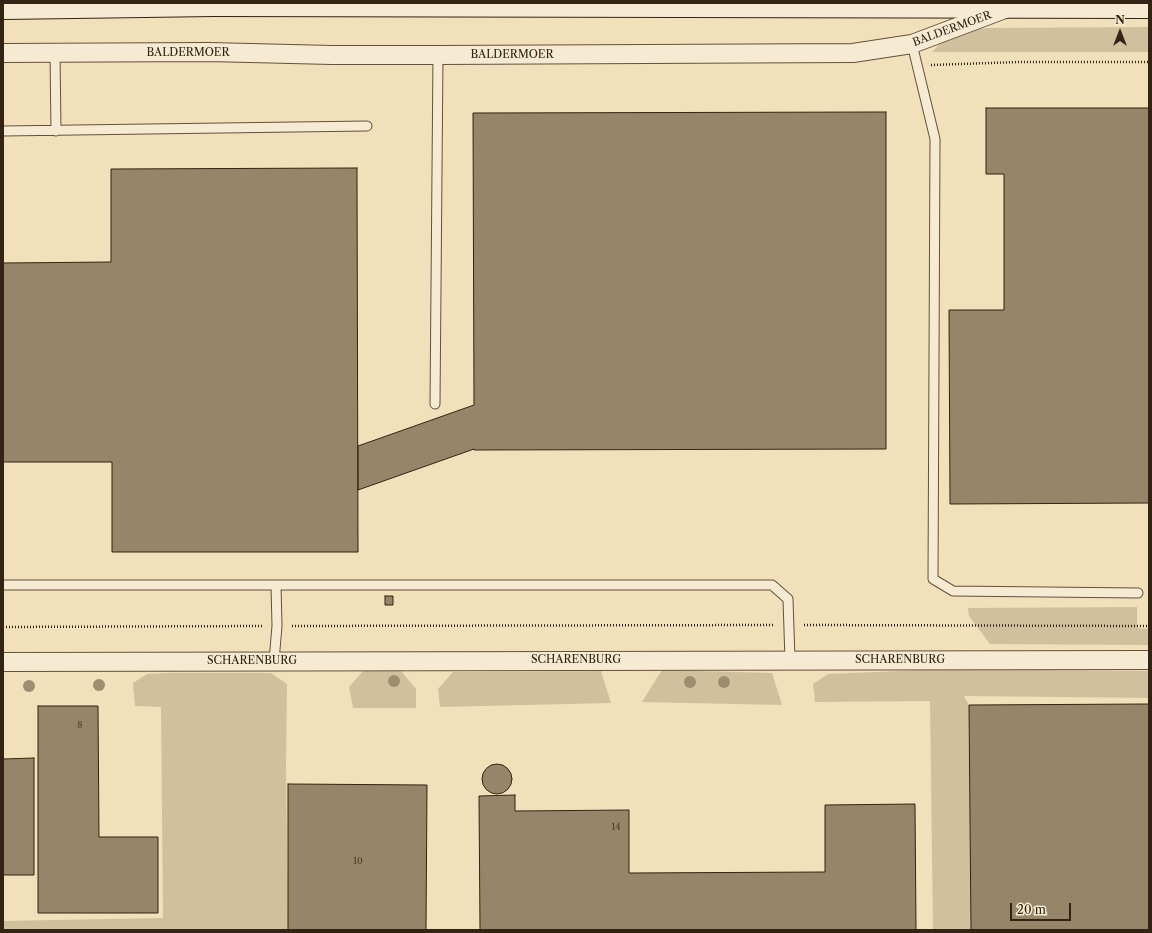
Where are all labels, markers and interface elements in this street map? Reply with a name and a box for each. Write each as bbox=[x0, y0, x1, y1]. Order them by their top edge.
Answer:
street label: BALDERMOER bbox=[911, 9, 993, 49]
north arrow bbox=[1100, 12, 1140, 52]
text: N bbox=[1115, 13, 1125, 27]
street label: BALDERMOER bbox=[147, 46, 229, 60]
street label: BALDERMOER bbox=[471, 48, 553, 62]
street label: SCHARENBURG bbox=[531, 653, 621, 667]
street label: SCHARENBURG bbox=[855, 653, 945, 667]
street label: SCHARENBURG bbox=[207, 654, 297, 668]
house number: 8 bbox=[77, 720, 83, 730]
house number: 14 bbox=[612, 822, 620, 832]
house number: 10 bbox=[353, 856, 363, 866]
scale bar bbox=[1012, 895, 1073, 921]
text: 20 m bbox=[1017, 902, 1046, 917]

